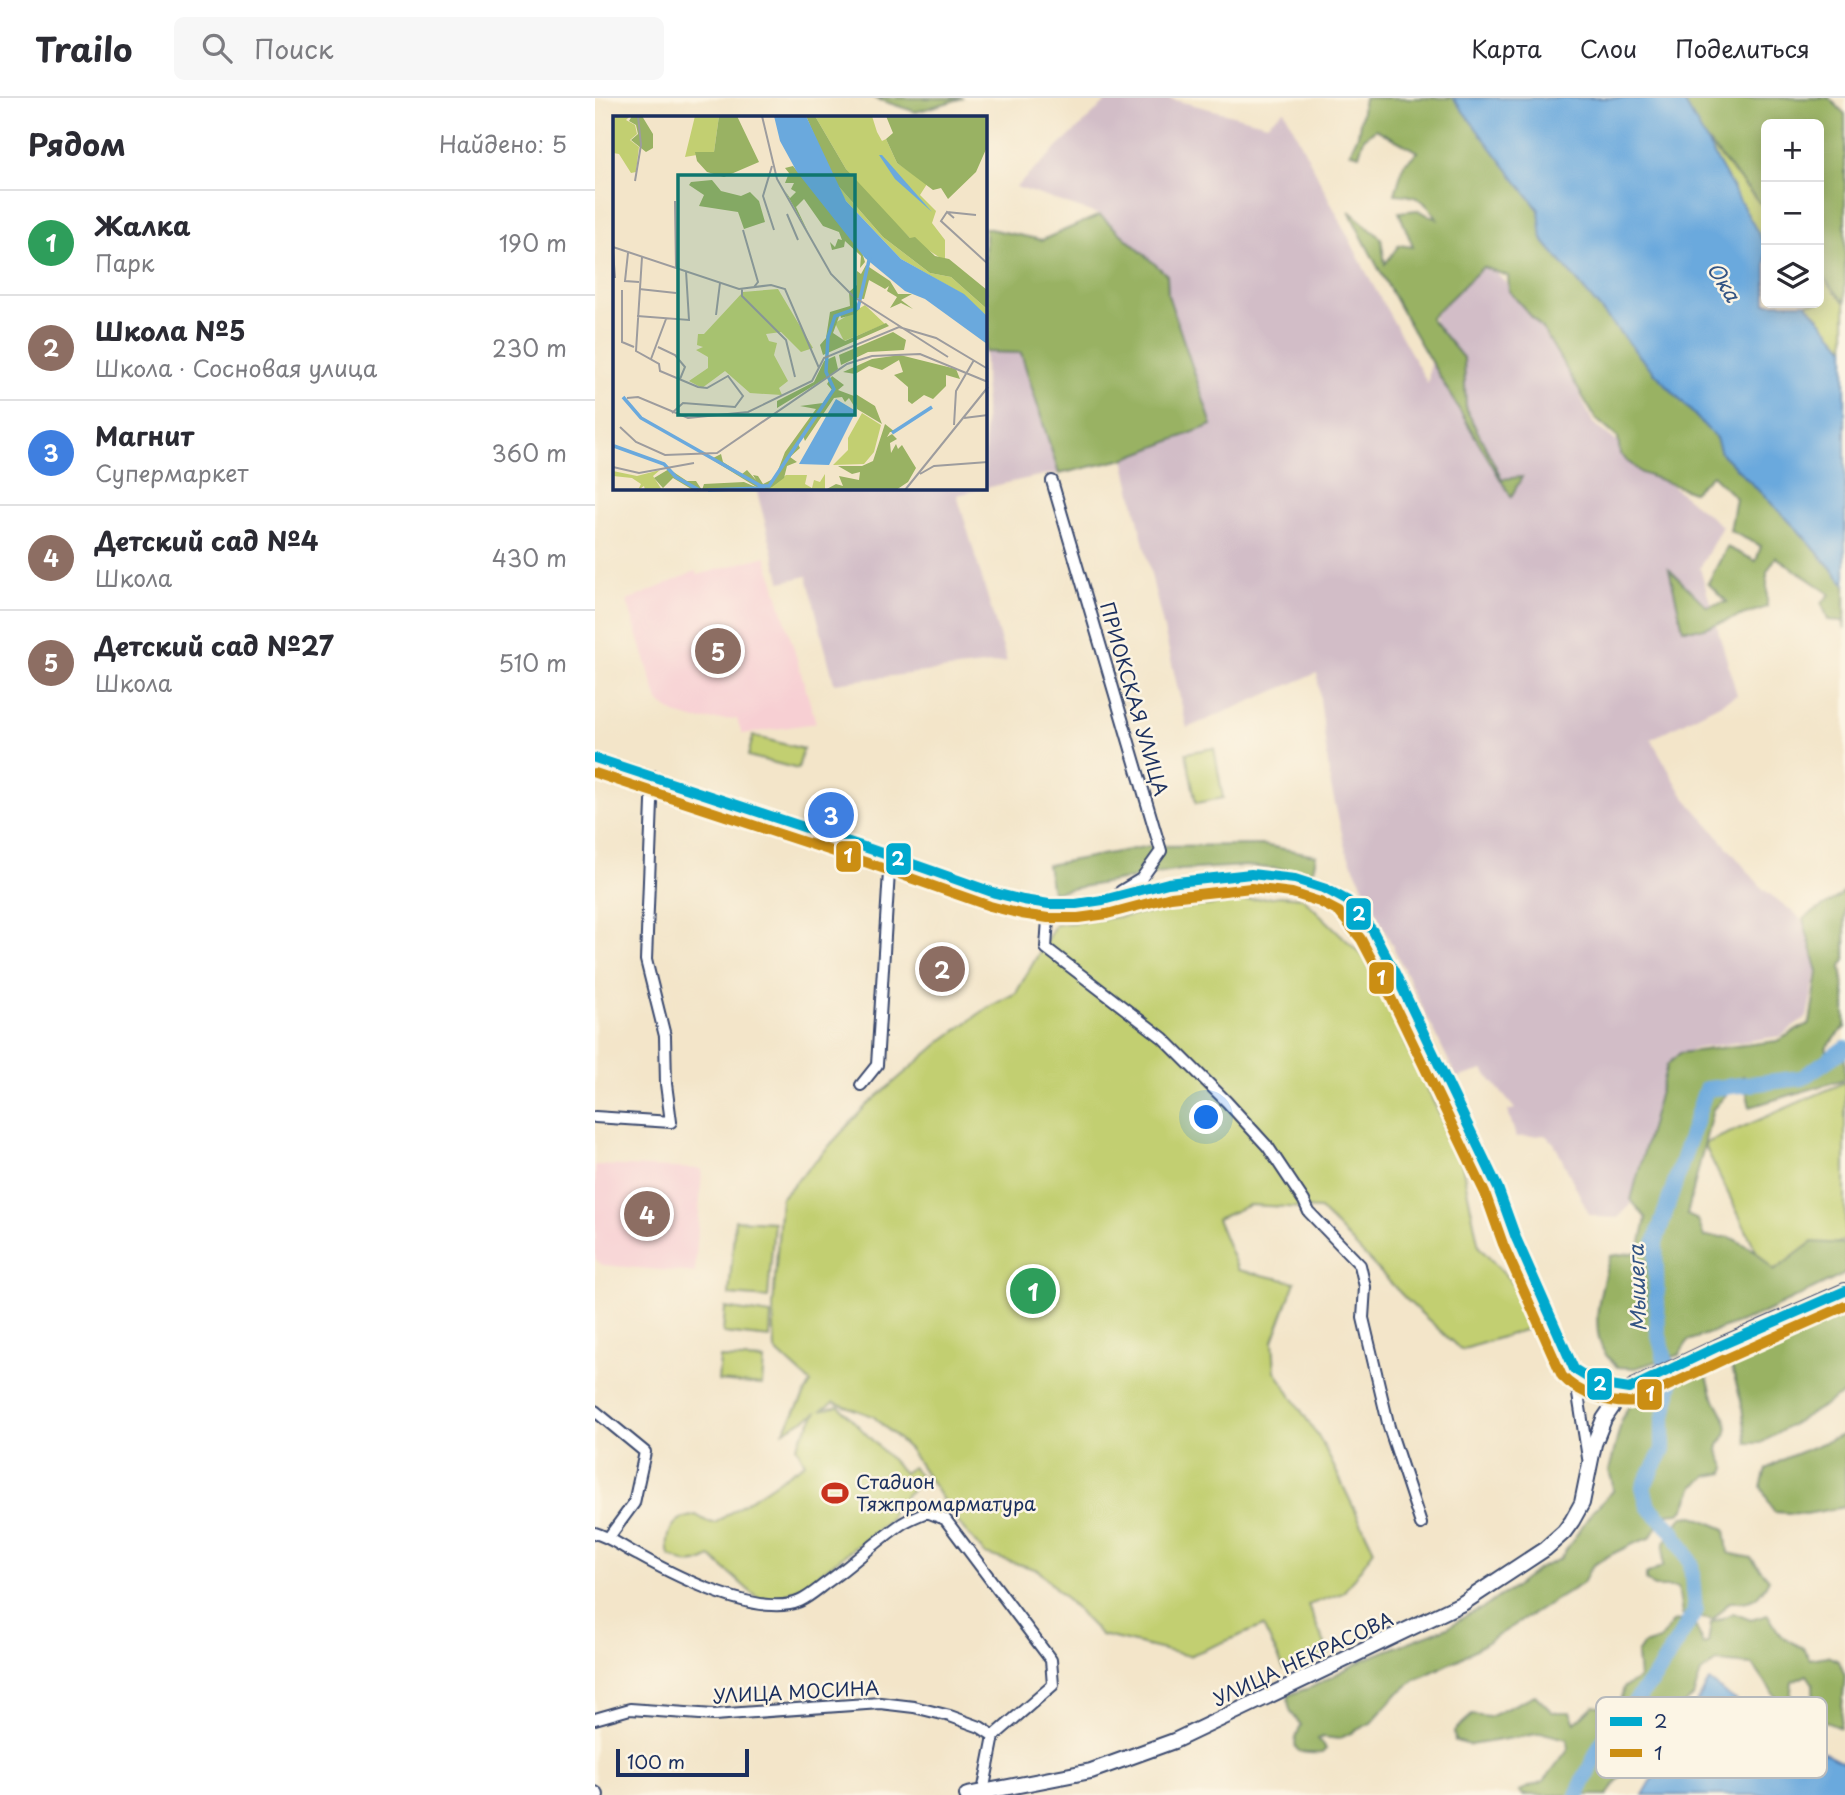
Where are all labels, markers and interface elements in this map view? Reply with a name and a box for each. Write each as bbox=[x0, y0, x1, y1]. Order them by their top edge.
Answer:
search box bbox=[174, 17, 664, 80]
text: Trailo bbox=[35, 23, 132, 73]
icon: search bbox=[198, 29, 236, 67]
text: Поиск bbox=[254, 29, 333, 68]
text: Карта bbox=[1471, 30, 1542, 66]
text: Слои bbox=[1580, 30, 1637, 66]
text: Поделиться bbox=[1675, 30, 1810, 66]
inset map bbox=[613, 116, 987, 490]
map controls bbox=[1761, 119, 1824, 308]
button: + bbox=[1761, 119, 1824, 182]
text: Рядом bbox=[28, 121, 126, 166]
text: Найдено: 5 bbox=[439, 126, 567, 161]
button: − bbox=[1761, 182, 1824, 245]
text: Жалка bbox=[95, 206, 191, 245]
text: 1 bbox=[46, 225, 57, 260]
text: 190 m bbox=[499, 225, 567, 260]
text: Парк bbox=[95, 245, 154, 280]
button: layers bbox=[1761, 245, 1824, 308]
water label: Ока bbox=[1700, 255, 1750, 308]
text: Школа №5 bbox=[95, 311, 246, 350]
text: 2 bbox=[43, 330, 59, 365]
text: 230 m bbox=[492, 330, 567, 365]
text: Школа · Сосновая улица bbox=[95, 350, 377, 385]
text: Магнит bbox=[95, 416, 194, 455]
text: 3 bbox=[43, 435, 59, 470]
text: 360 m bbox=[492, 435, 567, 470]
text: Супермаркет bbox=[95, 455, 249, 490]
text: Детский сад №4 bbox=[95, 521, 319, 560]
text: 4 bbox=[43, 540, 59, 575]
text: 430 m bbox=[492, 540, 567, 575]
text: Школа bbox=[95, 560, 172, 595]
street label: ПРИОКСКАЯ УЛИЦА bbox=[1094, 599, 1176, 799]
pin: 5 bbox=[695, 625, 741, 677]
text: Детский сад №27 bbox=[95, 626, 334, 665]
text: 5 bbox=[44, 645, 58, 680]
text: 510 m bbox=[498, 645, 567, 680]
text: Школа bbox=[95, 665, 172, 700]
pin: 3 bbox=[808, 789, 854, 841]
line badge: 1 bbox=[835, 840, 862, 873]
text: 1 bbox=[843, 841, 853, 869]
line badge: 2 bbox=[885, 842, 912, 876]
text: 2 bbox=[891, 844, 905, 872]
line badge: 2 bbox=[1345, 897, 1372, 931]
text: 2 bbox=[1352, 899, 1366, 927]
pin: 2 bbox=[919, 943, 965, 995]
line badge: 1 bbox=[1368, 961, 1395, 995]
text: 1 bbox=[1376, 963, 1386, 991]
your location bbox=[1189, 1100, 1223, 1134]
pin: 4 bbox=[624, 1188, 670, 1240]
water label: Мышега bbox=[1618, 1243, 1654, 1332]
pin: 1 bbox=[1010, 1265, 1056, 1317]
line badge: 2 bbox=[1586, 1367, 1613, 1401]
text: 2 bbox=[1593, 1369, 1607, 1397]
line badge: 1 bbox=[1636, 1378, 1663, 1411]
text: 1 bbox=[1645, 1379, 1655, 1407]
place label: Стадион Тяжпромарматура bbox=[856, 1467, 1036, 1517]
sports icon: Стадион Тяжпромарматура bbox=[820, 1478, 850, 1508]
street label: УЛИЦА НЕКРАСОВА bbox=[1208, 1604, 1397, 1712]
street label: УЛИЦА МОСИНА bbox=[712, 1673, 880, 1709]
legend bbox=[1596, 1697, 1827, 1778]
text: 2 bbox=[1654, 1706, 1667, 1734]
text: 1 bbox=[1654, 1738, 1663, 1766]
scale bar bbox=[616, 1746, 749, 1778]
text: 100 m bbox=[627, 1747, 685, 1775]

